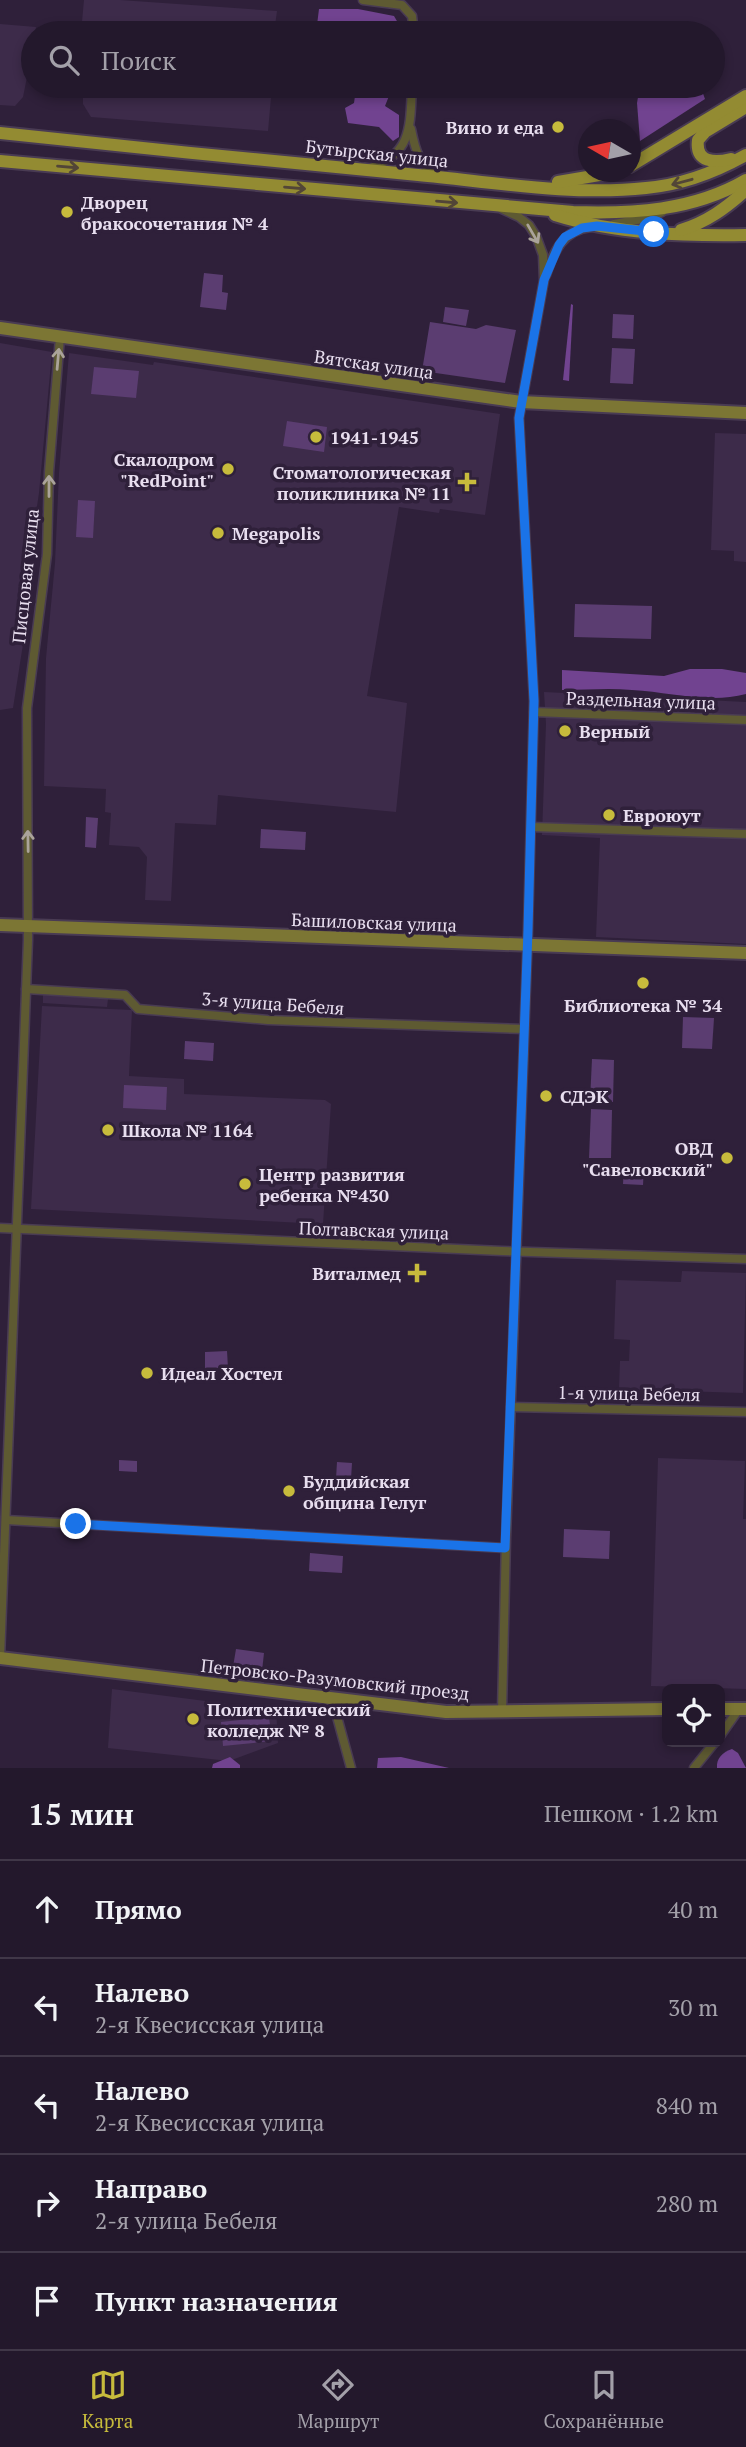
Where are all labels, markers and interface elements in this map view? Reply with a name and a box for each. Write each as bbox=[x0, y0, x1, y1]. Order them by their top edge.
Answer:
search box bbox=[21, 21, 725, 98]
icon: search bbox=[45, 41, 83, 79]
text: Поиск bbox=[101, 43, 176, 77]
place label: Вино и еда bbox=[446, 115, 544, 139]
marker: Вино и еда bbox=[550, 119, 566, 135]
north arrow bbox=[578, 119, 641, 182]
street label: Бутырская улица bbox=[305, 134, 449, 172]
one-way arrow bbox=[56, 161, 79, 174]
one-way arrow bbox=[672, 176, 694, 189]
one-way arrow bbox=[283, 181, 305, 194]
place label: Дворец бракосочетания № 4 bbox=[81, 190, 269, 235]
one-way arrow bbox=[435, 195, 458, 208]
marker: Дворец бракосочетания № 4 bbox=[59, 204, 75, 220]
route start bbox=[638, 216, 669, 247]
one-way arrow bbox=[526, 223, 540, 243]
street label: Вятская улица bbox=[313, 344, 435, 384]
one-way arrow bbox=[52, 348, 65, 371]
place label: 1941-1945 bbox=[330, 425, 419, 449]
marker: 1941-1945 bbox=[308, 429, 324, 445]
place label: Скалодром "RedPoint" bbox=[114, 447, 215, 492]
place label: Стоматологическая поликлиника № 11 bbox=[273, 460, 451, 505]
marker: Скалодром "RedPoint" bbox=[220, 461, 236, 477]
marker: Стоматологическая поликлиника № 11 bbox=[457, 472, 477, 492]
one-way arrow bbox=[42, 474, 56, 497]
street label: Писцовая улица bbox=[6, 507, 44, 645]
place label: Megapolis bbox=[232, 521, 320, 545]
marker: Megapolis bbox=[210, 525, 226, 541]
street label: Раздельная улица bbox=[566, 685, 716, 715]
place label: Верный bbox=[579, 719, 650, 743]
marker: Верный bbox=[557, 723, 573, 739]
place label: Евроюут bbox=[623, 803, 701, 827]
marker: Евроюут bbox=[601, 807, 617, 823]
one-way arrow bbox=[21, 830, 34, 853]
street label: Башиловская улица bbox=[291, 907, 457, 937]
marker: Библиотека № 34 bbox=[635, 975, 651, 991]
street label: 3-я улица Бебеля bbox=[201, 986, 345, 1020]
place label: Библиотека № 34 bbox=[564, 993, 723, 1017]
place label: СДЭК bbox=[560, 1084, 609, 1108]
marker: СДЭК bbox=[538, 1088, 554, 1104]
place label: Школа № 1164 bbox=[122, 1118, 254, 1142]
marker: Школа № 1164 bbox=[100, 1122, 116, 1138]
place label: ОВД "Савеловский" bbox=[582, 1136, 713, 1181]
marker: ОВД "Савеловский" bbox=[719, 1150, 735, 1166]
place label: Центр развития ребенка №430 bbox=[259, 1162, 405, 1207]
marker: Центр развития ребенка №430 bbox=[237, 1176, 253, 1192]
street label: Полтавская улица bbox=[298, 1215, 450, 1245]
place label: Виталмед bbox=[312, 1261, 401, 1285]
marker: Виталмед bbox=[407, 1263, 427, 1283]
place label: Идеал Хостел bbox=[161, 1361, 283, 1385]
marker: Идеал Хостел bbox=[139, 1365, 155, 1381]
street label: 1-я улица Бебеля bbox=[557, 1380, 701, 1406]
place label: Буддийская община Гелуг bbox=[303, 1469, 427, 1514]
marker: Буддийская община Гелуг bbox=[281, 1483, 297, 1499]
route end bbox=[60, 1508, 91, 1539]
street label: Петровско-Разумовский проезд bbox=[200, 1653, 470, 1705]
map controls bbox=[662, 1684, 725, 1747]
button: locate bbox=[662, 1684, 725, 1747]
place label: Политехнический колледж № 8 bbox=[207, 1697, 371, 1742]
marker: Политехнический колледж № 8 bbox=[185, 1711, 201, 1727]
text: 15 мин bbox=[28, 1794, 134, 1834]
text: Пешком · 1.2 km bbox=[544, 1798, 718, 1829]
icon: ahead bbox=[28, 1890, 66, 1928]
text: Прямо bbox=[95, 1892, 182, 1926]
text: 40 m bbox=[668, 1894, 718, 1925]
text: Налево bbox=[95, 1975, 189, 2009]
icon: left bbox=[28, 1988, 66, 2026]
text: 30 m bbox=[668, 1992, 718, 2023]
text: 2-я Квесисская улица bbox=[95, 2009, 324, 2040]
text: Налево bbox=[95, 2073, 189, 2107]
icon: left bbox=[28, 2086, 66, 2124]
text: 840 m bbox=[656, 2090, 718, 2121]
text: 2-я Квесисская улица bbox=[95, 2107, 324, 2138]
text: Направо bbox=[95, 2171, 207, 2205]
icon: right bbox=[28, 2184, 66, 2222]
text: 280 m bbox=[656, 2188, 718, 2219]
text: 2-я улица Бебеля bbox=[95, 2205, 277, 2236]
icon: arrive bbox=[28, 2282, 66, 2320]
text: Пункт назначения bbox=[95, 2284, 338, 2318]
tab: Карта bbox=[82, 2366, 133, 2433]
tab: Маршрут bbox=[297, 2366, 380, 2433]
tab: Сохранённые bbox=[544, 2366, 664, 2433]

